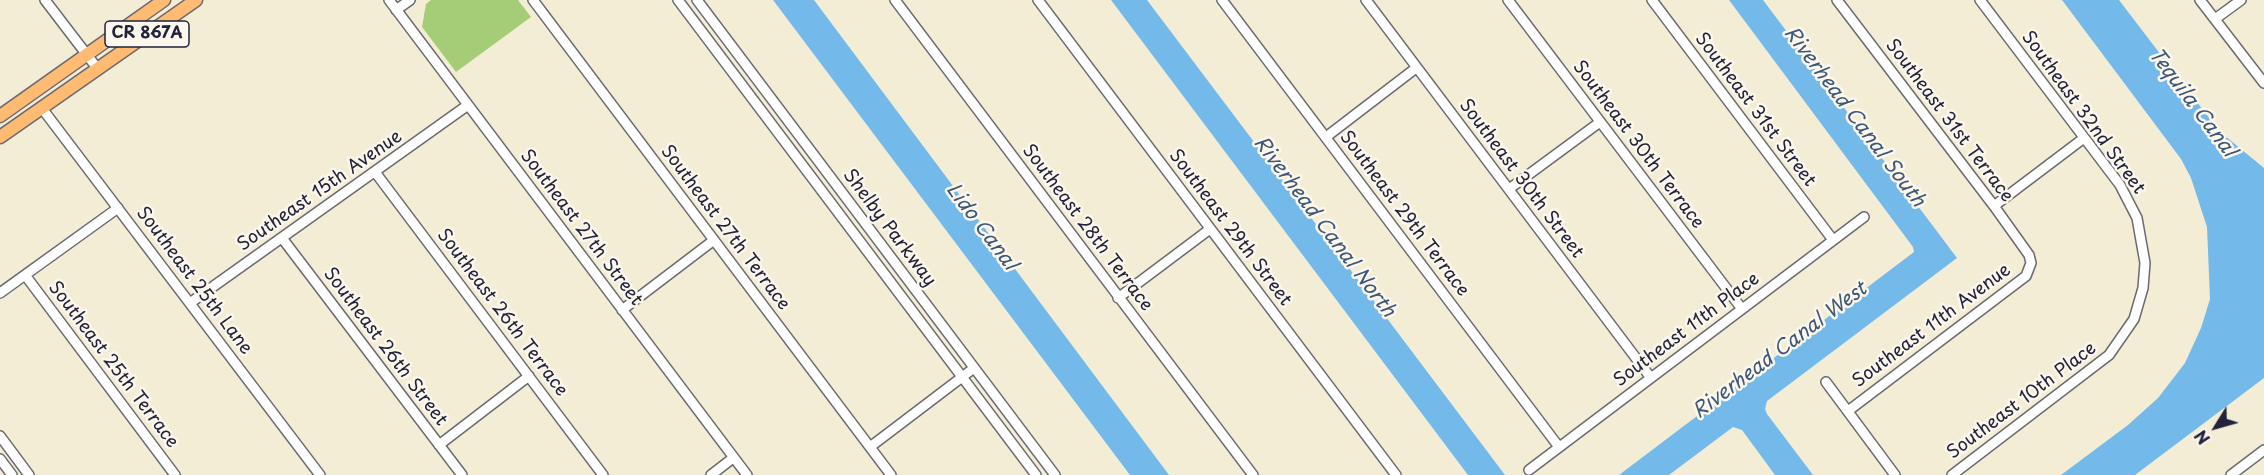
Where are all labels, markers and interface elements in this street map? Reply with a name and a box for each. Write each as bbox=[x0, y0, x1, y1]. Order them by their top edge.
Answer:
road number: CR 867A bbox=[105, 21, 189, 47]
water label: Riverhead Canal South bbox=[1778, 22, 1930, 212]
street label: Southeast 32nd Street bbox=[2017, 27, 2149, 199]
street label: Southeast 31st Street bbox=[1690, 29, 1820, 191]
street label: Southeast 31st Terrace bbox=[1881, 35, 2017, 207]
water label: Tequila Canal bbox=[2143, 44, 2241, 162]
street label: Southeast 30th Terrace bbox=[1568, 57, 1708, 233]
street label: Southeast 30th Street bbox=[1454, 95, 1588, 263]
street label: Southeast 15th Avenue bbox=[234, 126, 406, 256]
street label: Southeast 29th Terrace bbox=[1335, 127, 1473, 301]
water label: Riverhead Canal North bbox=[1248, 132, 1400, 322]
street label: Southeast 28th Terrace bbox=[1017, 140, 1157, 316]
street label: Southeast 27th Terrace bbox=[656, 141, 794, 315]
street label: Southeast 27th Street bbox=[515, 146, 647, 310]
street label: Southeast 29th Street bbox=[1164, 146, 1296, 310]
street label: Shelby Parkway bbox=[838, 165, 940, 291]
water label: Lido Canal bbox=[941, 179, 1021, 275]
street label: Southeast 25th Lane bbox=[131, 203, 257, 359]
street label: Southeast 26th Terrace bbox=[432, 225, 572, 401]
street label: Southeast 11th Avenue bbox=[1849, 260, 2015, 392]
street label: Southeast 26th Street bbox=[318, 264, 452, 430]
street label: Southeast 11th Place bbox=[1610, 268, 1764, 392]
street label: Southeast 25th Terrace bbox=[43, 278, 183, 452]
water label: Riverhead Canal West bbox=[1688, 278, 1872, 424]
street label: Southeast 10th Place bbox=[1943, 338, 2101, 464]
north arrow bbox=[2186, 397, 2246, 457]
text: N bbox=[2188, 426, 2215, 450]

